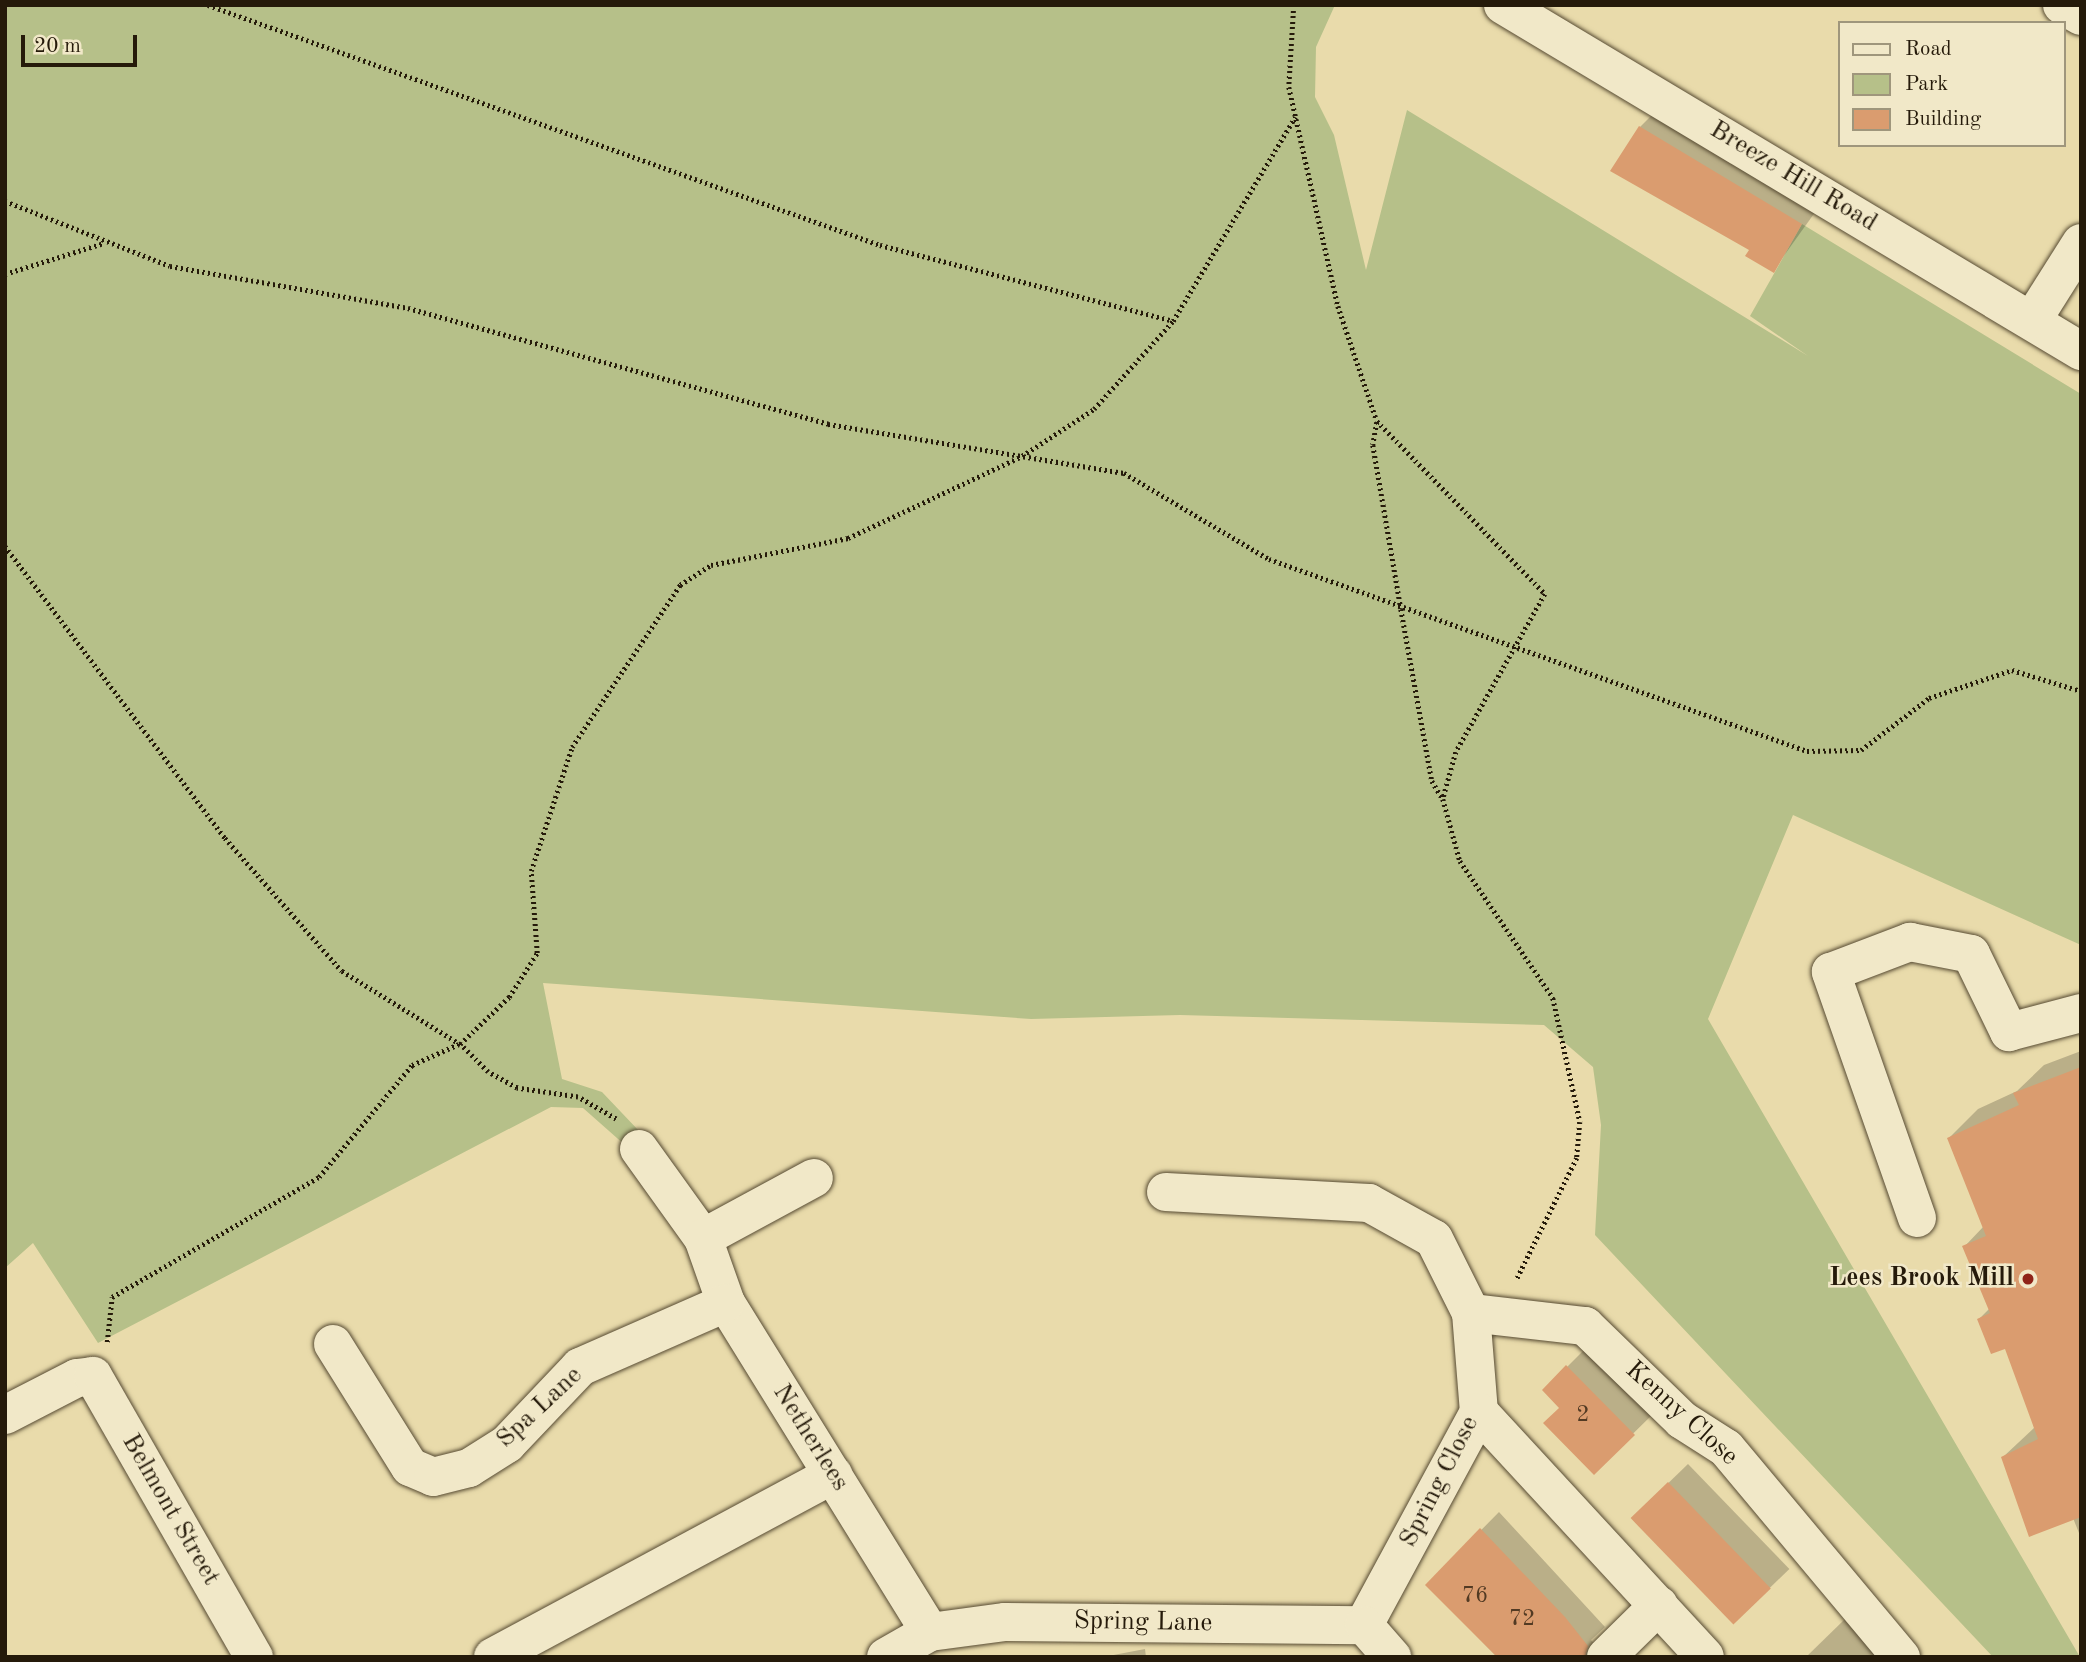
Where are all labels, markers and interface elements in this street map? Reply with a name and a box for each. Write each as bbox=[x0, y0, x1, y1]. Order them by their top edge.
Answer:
scale bar bbox=[24, 21, 140, 65]
legend bbox=[1838, 21, 2065, 147]
text: 20 m bbox=[34, 36, 81, 57]
text: Road bbox=[1905, 39, 1952, 60]
text: Park bbox=[1905, 74, 1948, 95]
text: Building bbox=[1905, 109, 1981, 130]
street label: Breeze Hill Road bbox=[1704, 115, 1882, 239]
place label: Lees Brook Mill bbox=[1829, 1263, 2014, 1295]
marker: Lees Brook Mill bbox=[2020, 1271, 2036, 1287]
street label: Kenny Close bbox=[1618, 1355, 1744, 1473]
street label: Spa Lane bbox=[491, 1360, 589, 1456]
street label: Netherlees bbox=[765, 1379, 855, 1497]
house number: 2 bbox=[1576, 1401, 1590, 1429]
street label: Spring Close bbox=[1394, 1411, 1486, 1553]
street label: Belmont Street bbox=[114, 1429, 226, 1591]
house number: 76 bbox=[1462, 1582, 1488, 1610]
house number: 72 bbox=[1509, 1605, 1535, 1633]
street label: Spring Lane bbox=[1073, 1606, 1213, 1640]

